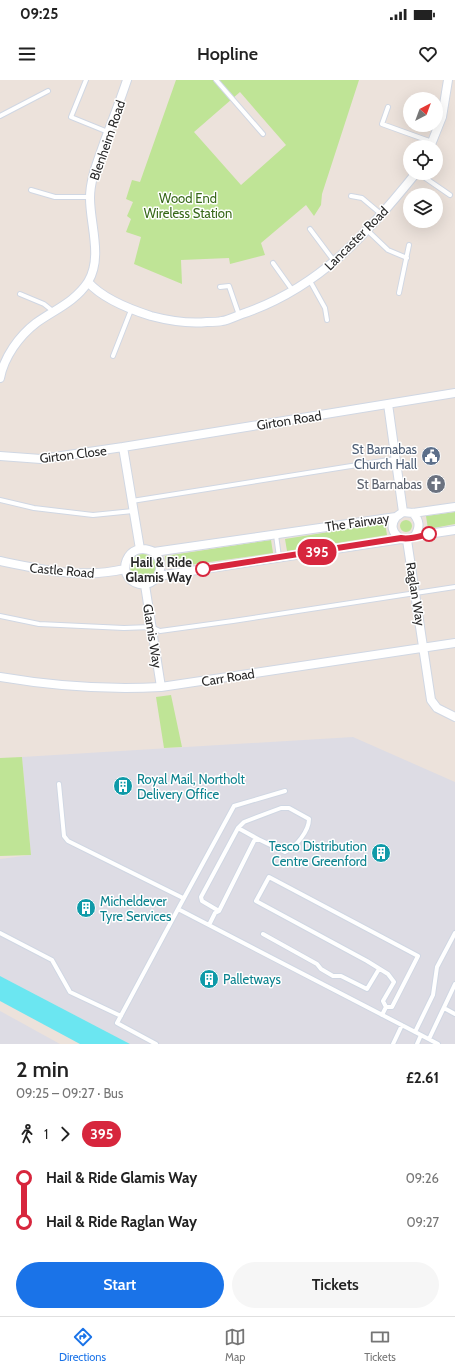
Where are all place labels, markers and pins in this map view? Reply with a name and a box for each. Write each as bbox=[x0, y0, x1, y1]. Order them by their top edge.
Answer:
place label: St Barnabas Church Hall bbox=[352, 441, 418, 472]
public building icon: St Barnabas Church Hall bbox=[420, 445, 442, 467]
church icon: St Barnabas bbox=[425, 473, 447, 495]
place label: St Barnabas bbox=[357, 476, 423, 492]
unlabelled marker bbox=[421, 526, 437, 542]
place label: Hail & Ride Glamis Way bbox=[125, 554, 192, 585]
marker: Hail & Ride Glamis Way bbox=[195, 561, 211, 577]
place label: Royal Mail, Northolt Delivery Office bbox=[137, 771, 245, 802]
building icon: Royal Mail, Northolt Delivery Office bbox=[112, 775, 134, 797]
place label: Tesco Distribution Centre Greenford bbox=[269, 838, 367, 869]
building icon: Tesco Distribution Centre Greenford bbox=[370, 842, 392, 864]
place label: Micheldever Tyre Services bbox=[100, 893, 172, 924]
building icon: Micheldever Tyre Services bbox=[75, 897, 97, 919]
building icon: Palletways bbox=[198, 968, 220, 990]
place label: Palletways bbox=[223, 971, 281, 987]

